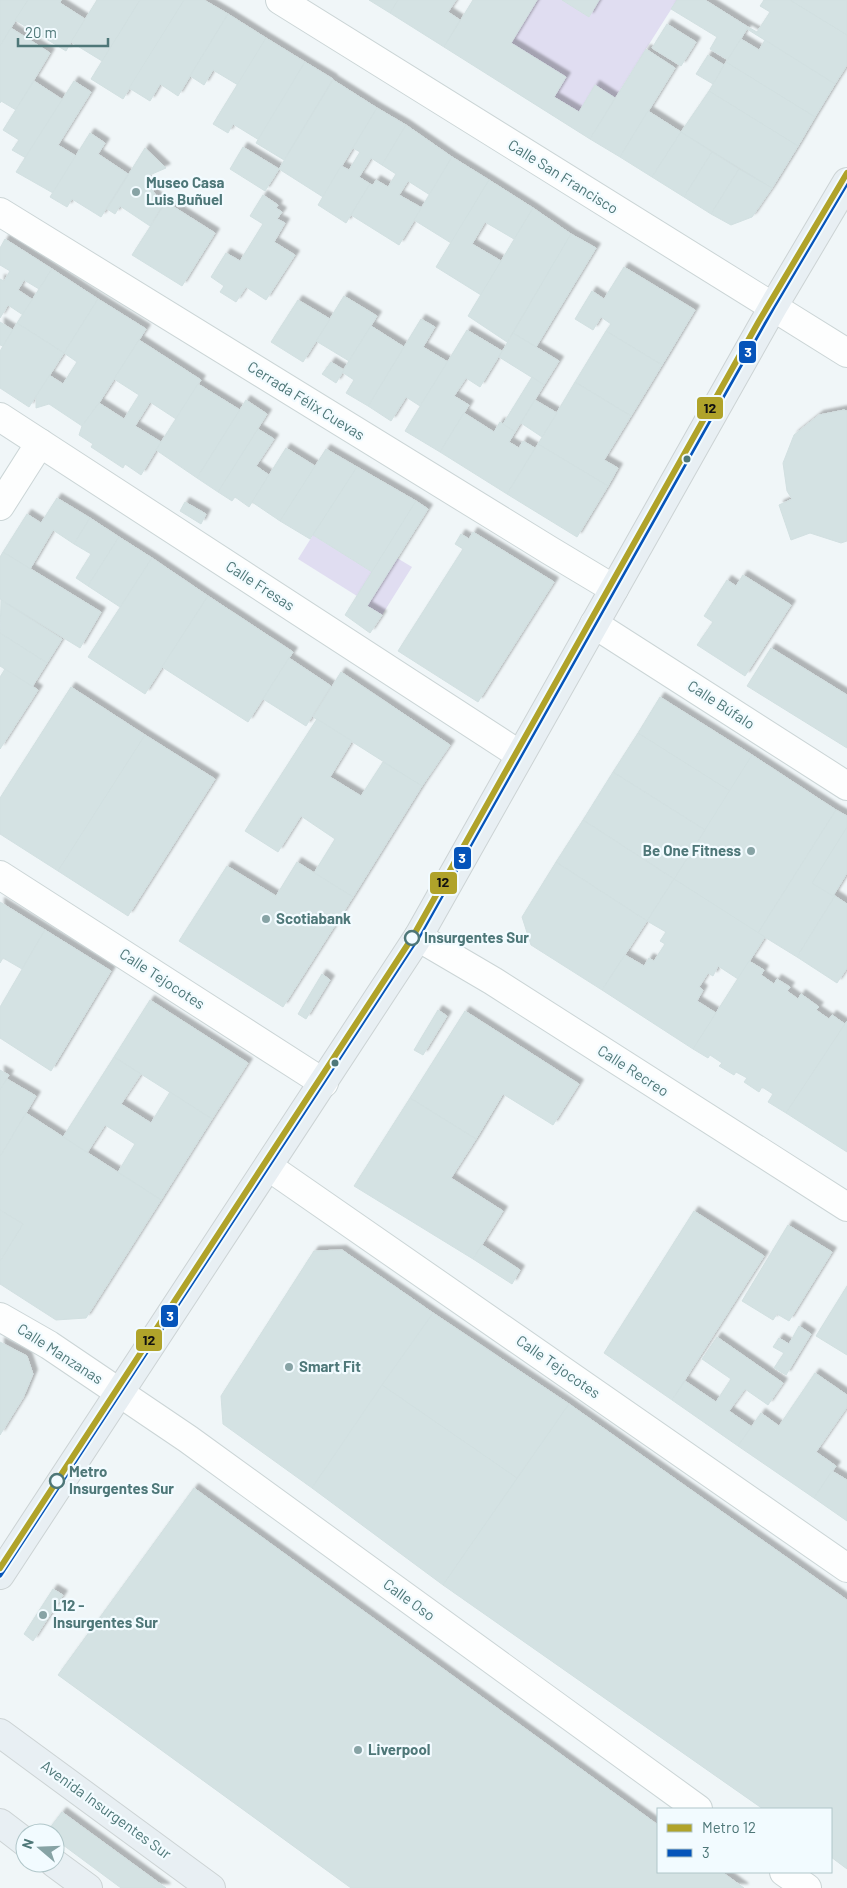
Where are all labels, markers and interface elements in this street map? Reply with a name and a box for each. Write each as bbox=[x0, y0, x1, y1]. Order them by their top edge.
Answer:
scale bar bbox=[18, 15, 108, 47]
text: 20 m bbox=[25, 23, 57, 41]
street label: Calle San Francisco bbox=[505, 135, 622, 217]
place label: Museo Casa Luis Buñuel bbox=[146, 173, 225, 208]
marker: Museo Casa Luis Buñuel bbox=[130, 186, 142, 198]
line badge: 3 bbox=[738, 340, 757, 364]
text: 3 bbox=[744, 343, 752, 360]
street label: Cerrada Félix Cuevas bbox=[245, 357, 368, 443]
line badge: 12 bbox=[696, 396, 724, 420]
text: 12 bbox=[704, 399, 717, 416]
unlabelled marker bbox=[682, 454, 692, 464]
street label: Calle Fresas bbox=[223, 556, 298, 614]
street label: Calle Búfalo bbox=[685, 676, 758, 732]
place label: Be One Fitness bbox=[643, 841, 741, 859]
marker: Be One Fitness bbox=[745, 845, 757, 857]
line badge: 3 bbox=[453, 846, 472, 870]
text: 3 bbox=[458, 849, 466, 866]
line badge: 12 bbox=[429, 871, 458, 895]
text: 12 bbox=[437, 873, 450, 890]
place label: Scotiabank bbox=[276, 909, 351, 927]
marker: Scotiabank bbox=[260, 913, 272, 925]
place label: Insurgentes Sur bbox=[424, 928, 529, 946]
marker: Insurgentes Sur bbox=[404, 930, 420, 946]
street label: Calle Tejocotes bbox=[117, 944, 209, 1012]
street label: Calle Recreo bbox=[595, 1041, 672, 1100]
unlabelled marker bbox=[330, 1058, 340, 1068]
line badge: 3 bbox=[160, 1304, 179, 1328]
text: 3 bbox=[166, 1307, 174, 1324]
street label: Calle Manzanas bbox=[14, 1319, 107, 1387]
line badge: 12 bbox=[135, 1328, 163, 1352]
text: 12 bbox=[143, 1331, 156, 1348]
street label: Calle Tejocotes bbox=[513, 1331, 604, 1402]
place label: Smart Fit bbox=[299, 1357, 361, 1375]
marker: Smart Fit bbox=[283, 1361, 295, 1373]
place label: Metro Insurgentes Sur bbox=[69, 1462, 174, 1497]
marker: Metro Insurgentes Sur bbox=[49, 1473, 65, 1489]
street label: Calle Oso bbox=[380, 1574, 439, 1624]
place label: L12 - Insurgentes Sur bbox=[53, 1596, 158, 1631]
marker: L12 - Insurgentes Sur bbox=[37, 1609, 49, 1621]
place label: Liverpool bbox=[368, 1740, 431, 1758]
marker: Liverpool bbox=[352, 1744, 364, 1756]
street label: Avenida Insurgentes Sur bbox=[38, 1756, 176, 1863]
legend bbox=[657, 1808, 832, 1873]
text: Metro 12 bbox=[702, 1818, 756, 1836]
north arrow bbox=[15, 1823, 65, 1873]
text: N bbox=[18, 1836, 37, 1851]
text: 3 bbox=[702, 1843, 710, 1861]

